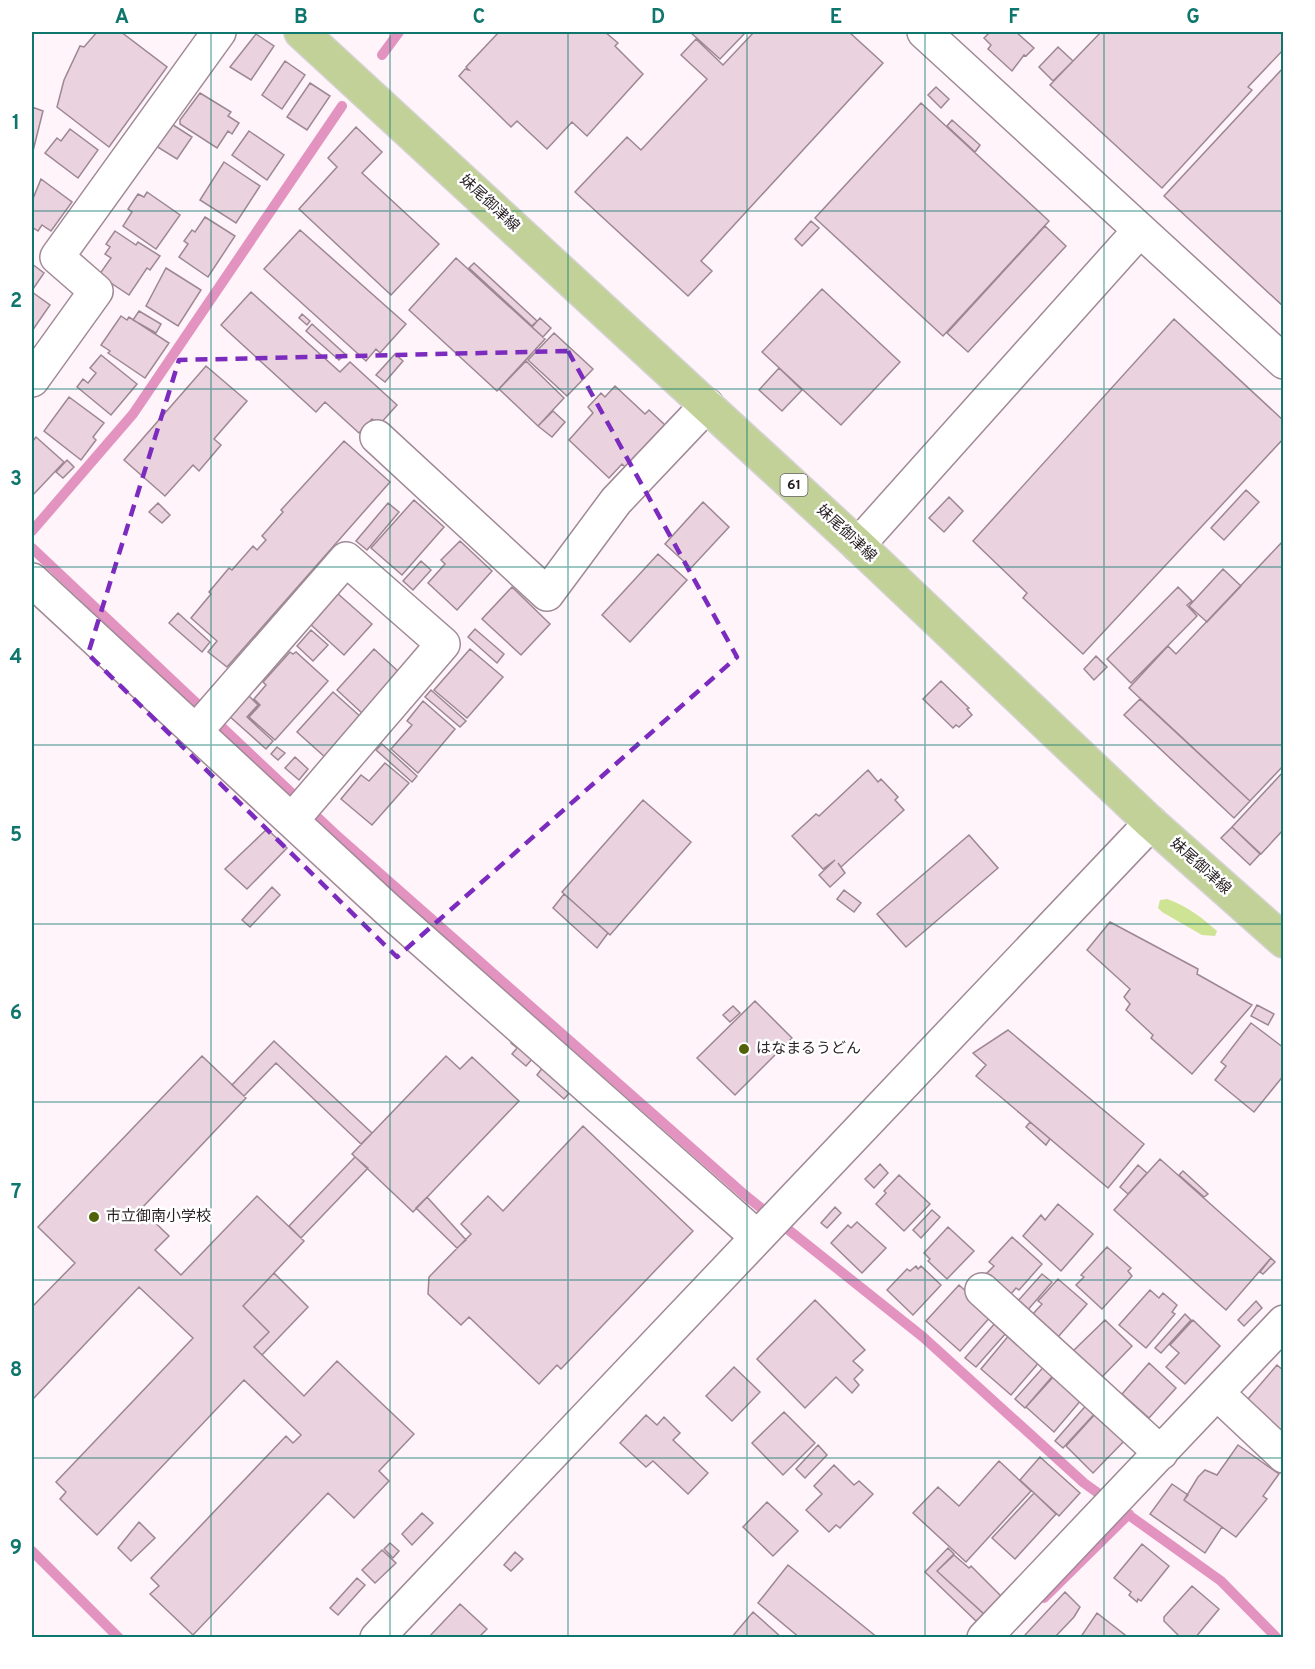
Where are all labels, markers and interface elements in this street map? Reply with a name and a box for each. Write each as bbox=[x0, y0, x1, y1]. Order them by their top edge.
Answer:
text: A bbox=[115, 5, 129, 31]
text: B bbox=[294, 5, 308, 31]
text: C bbox=[473, 5, 485, 31]
text: D bbox=[651, 5, 665, 31]
text: E bbox=[830, 5, 842, 31]
text: F bbox=[1008, 5, 1020, 31]
text: G bbox=[1186, 5, 1200, 31]
text: 1 bbox=[12, 111, 20, 137]
street label: 妹尾御津線 bbox=[455, 171, 523, 237]
text: 2 bbox=[10, 289, 22, 315]
text: 3 bbox=[10, 467, 22, 493]
road number: 61 bbox=[780, 474, 808, 496]
street label: 妹尾御津線 bbox=[812, 501, 880, 567]
text: 4 bbox=[10, 645, 22, 671]
text: 5 bbox=[10, 823, 22, 849]
street label: 妹尾御津線 bbox=[1166, 835, 1234, 899]
text: 6 bbox=[10, 1001, 22, 1027]
place label: はなまるうどん bbox=[756, 1040, 861, 1059]
marker: はなまるうどん bbox=[737, 1042, 751, 1056]
text: 7 bbox=[11, 1180, 21, 1206]
place label: 市立御南小学校 bbox=[106, 1208, 211, 1227]
marker: 市立御南小学校 bbox=[87, 1210, 101, 1224]
text: 8 bbox=[10, 1358, 22, 1384]
text: 9 bbox=[10, 1536, 22, 1562]

